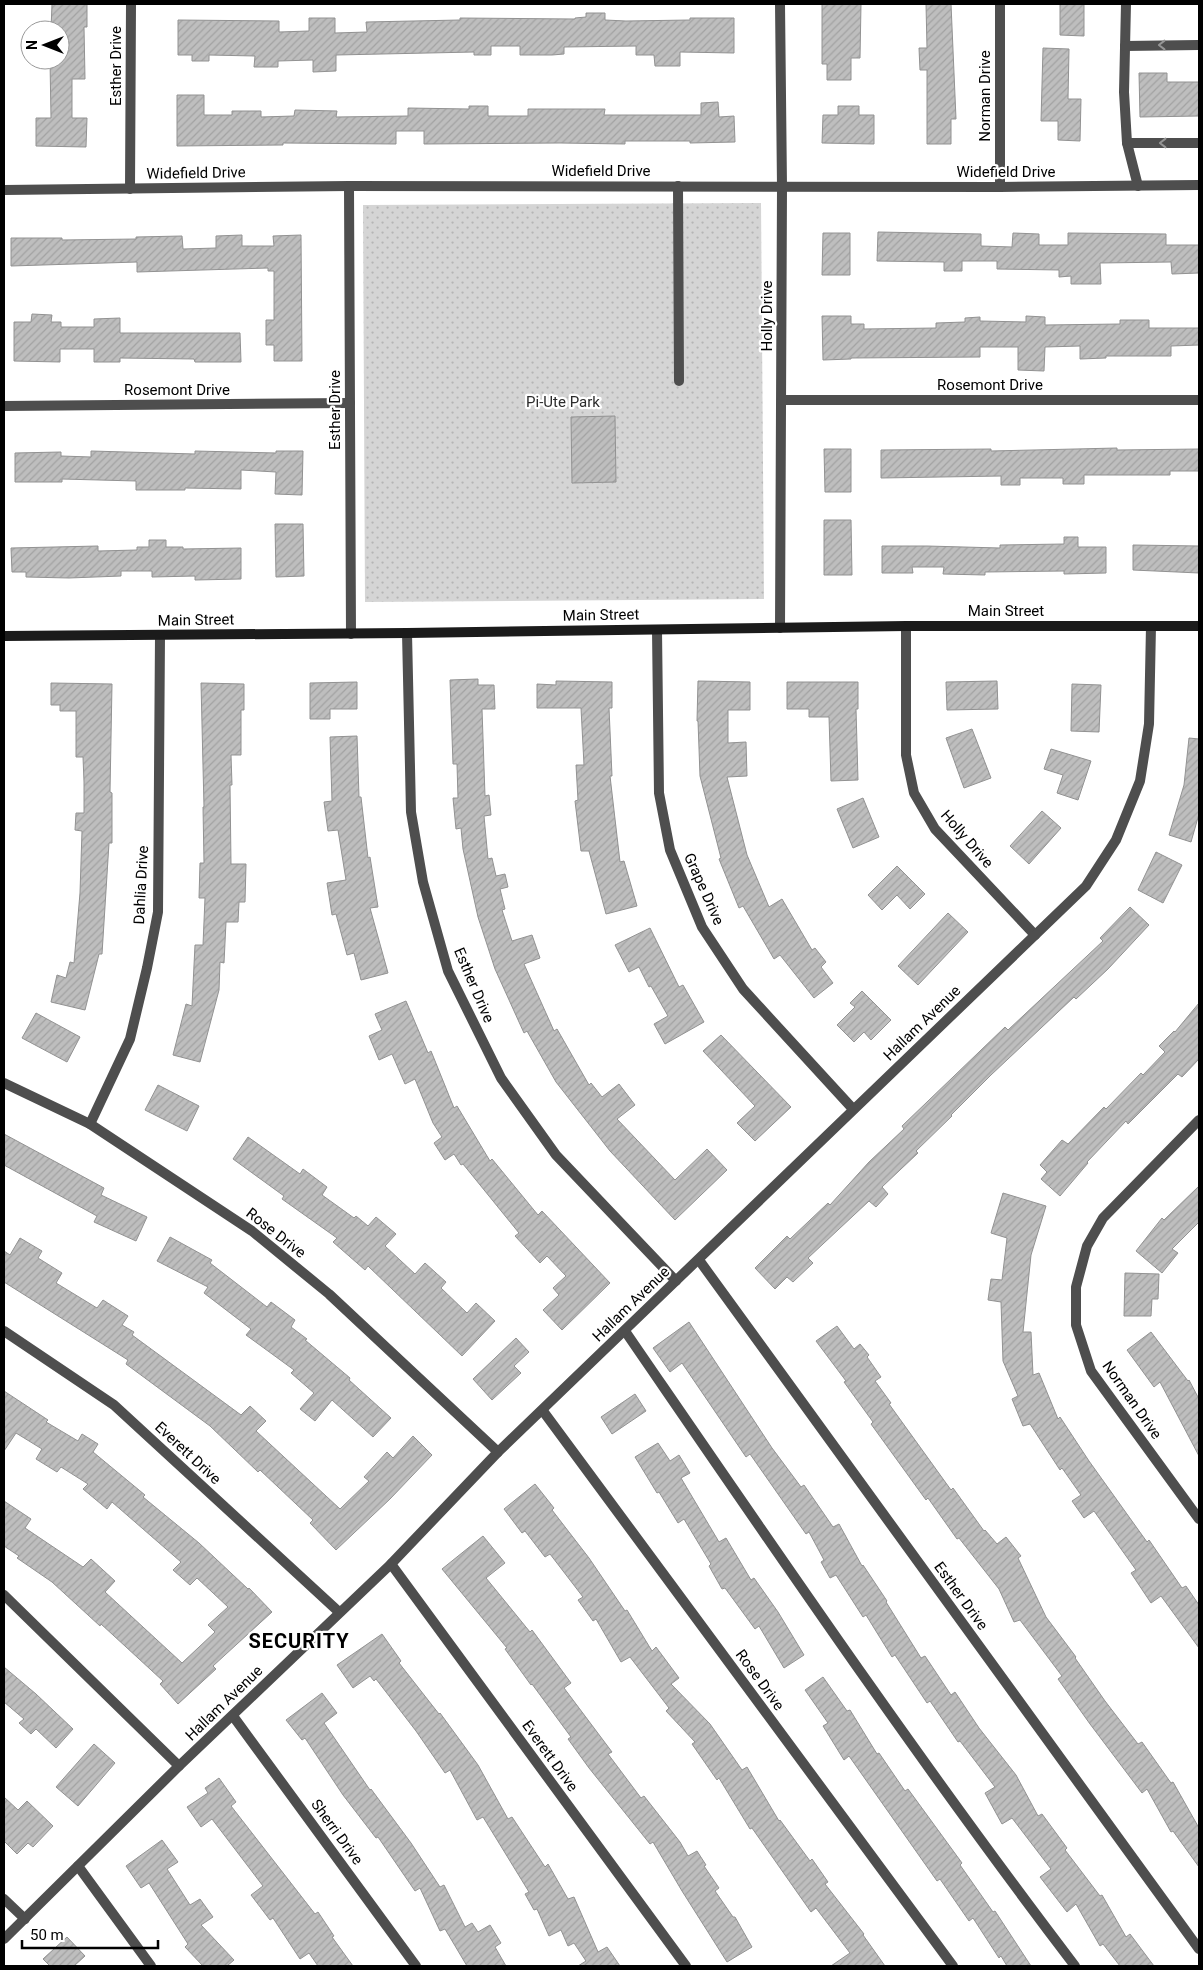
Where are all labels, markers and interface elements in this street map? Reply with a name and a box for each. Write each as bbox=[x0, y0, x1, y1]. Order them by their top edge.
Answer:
north arrow bbox=[20, 20, 70, 70]
street label: Esther Drive bbox=[107, 26, 125, 106]
text: N bbox=[24, 40, 40, 50]
one-way arrow bbox=[1158, 40, 1166, 50]
street label: Norman Drive bbox=[976, 50, 994, 142]
one-way arrow bbox=[1159, 138, 1166, 148]
street label: Widefield Drive bbox=[551, 162, 651, 180]
street label: Widefield Drive bbox=[146, 163, 246, 183]
street label: Widefield Drive bbox=[956, 163, 1056, 181]
street label: Holly Drive bbox=[758, 280, 776, 352]
street label: Esther Drive bbox=[326, 370, 344, 450]
street label: Rosemont Drive bbox=[937, 376, 1043, 394]
street label: Rosemont Drive bbox=[124, 381, 230, 399]
park label: Pi-Ute Park bbox=[526, 393, 600, 411]
street label: Main Street bbox=[968, 602, 1044, 620]
street label: Main Street bbox=[563, 605, 639, 625]
street label: Main Street bbox=[158, 610, 234, 630]
street label: Holly Drive bbox=[937, 806, 997, 872]
street label: Dahlia Drive bbox=[130, 845, 152, 925]
street label: Grape Drive bbox=[680, 850, 728, 928]
street label: Esther Drive bbox=[450, 945, 498, 1025]
street label: Hallam Avenue bbox=[880, 982, 964, 1064]
street label: Rose Drive bbox=[243, 1204, 310, 1262]
street label: Hallam Avenue bbox=[589, 1263, 673, 1345]
street label: Norman Drive bbox=[1098, 1357, 1166, 1443]
street label: Everett Drive bbox=[151, 1418, 225, 1488]
street label: Esther Drive bbox=[930, 1558, 992, 1634]
district label: SECURITY bbox=[248, 1629, 350, 1653]
street label: Rose Drive bbox=[732, 1646, 788, 1714]
street label: Hallam Avenue bbox=[182, 1662, 266, 1744]
street label: Everett Drive bbox=[518, 1717, 582, 1795]
street label: Sherri Drive bbox=[307, 1796, 367, 1868]
scale bar bbox=[22, 1918, 159, 1950]
text: 50 m bbox=[30, 1926, 64, 1944]

